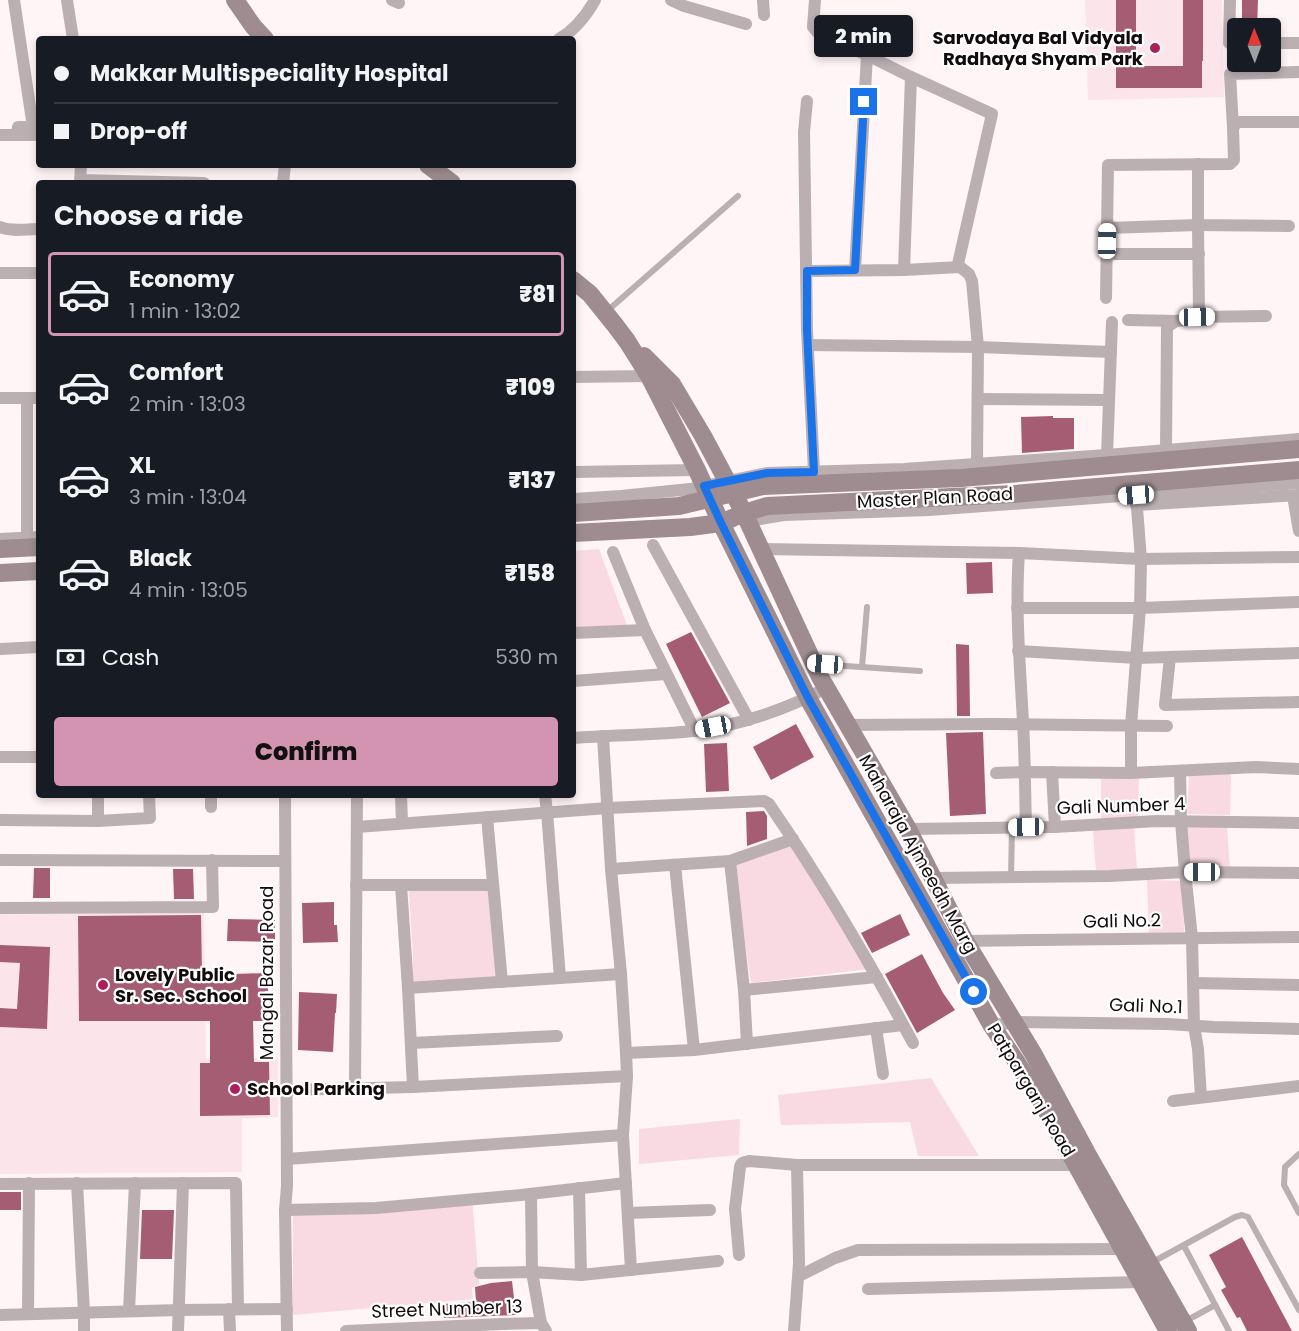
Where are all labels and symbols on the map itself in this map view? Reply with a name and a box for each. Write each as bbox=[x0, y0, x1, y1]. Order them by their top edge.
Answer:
callout: 2 min bbox=[814, 15, 914, 57]
north arrow bbox=[1227, 18, 1281, 72]
place label: Sarvodaya Bal Vidyala Radhaya Shyam Park bbox=[932, 25, 1144, 71]
marker: Sarvodaya Bal Vidyala Radhaya Shyam Park bbox=[1148, 41, 1162, 55]
route end bbox=[850, 88, 877, 115]
car bbox=[1098, 223, 1116, 259]
car bbox=[1179, 308, 1215, 326]
street label: Master Plan Road bbox=[856, 481, 1014, 514]
car bbox=[1117, 485, 1155, 505]
car bbox=[806, 654, 844, 674]
car bbox=[694, 715, 732, 739]
street label: Maharaja Ajmeedh Marg bbox=[853, 750, 984, 958]
street label: Gali Number 4 bbox=[1056, 791, 1186, 820]
car bbox=[1008, 818, 1044, 836]
car bbox=[1184, 863, 1220, 881]
street label: Mangal Bazar Road bbox=[254, 886, 279, 1060]
street label: Gali No.2 bbox=[1083, 907, 1161, 934]
place label: Lovely Public Sr. Sec. School bbox=[115, 962, 247, 1008]
marker: Lovely Public Sr. Sec. School bbox=[96, 978, 110, 992]
route start bbox=[960, 978, 987, 1005]
street label: Gali No.1 bbox=[1109, 992, 1183, 1019]
street label: Patparganj Road bbox=[982, 1018, 1081, 1161]
place label: School Parking bbox=[247, 1076, 385, 1101]
marker: School Parking bbox=[228, 1082, 242, 1096]
street label: Street Number 13 bbox=[371, 1293, 523, 1324]

